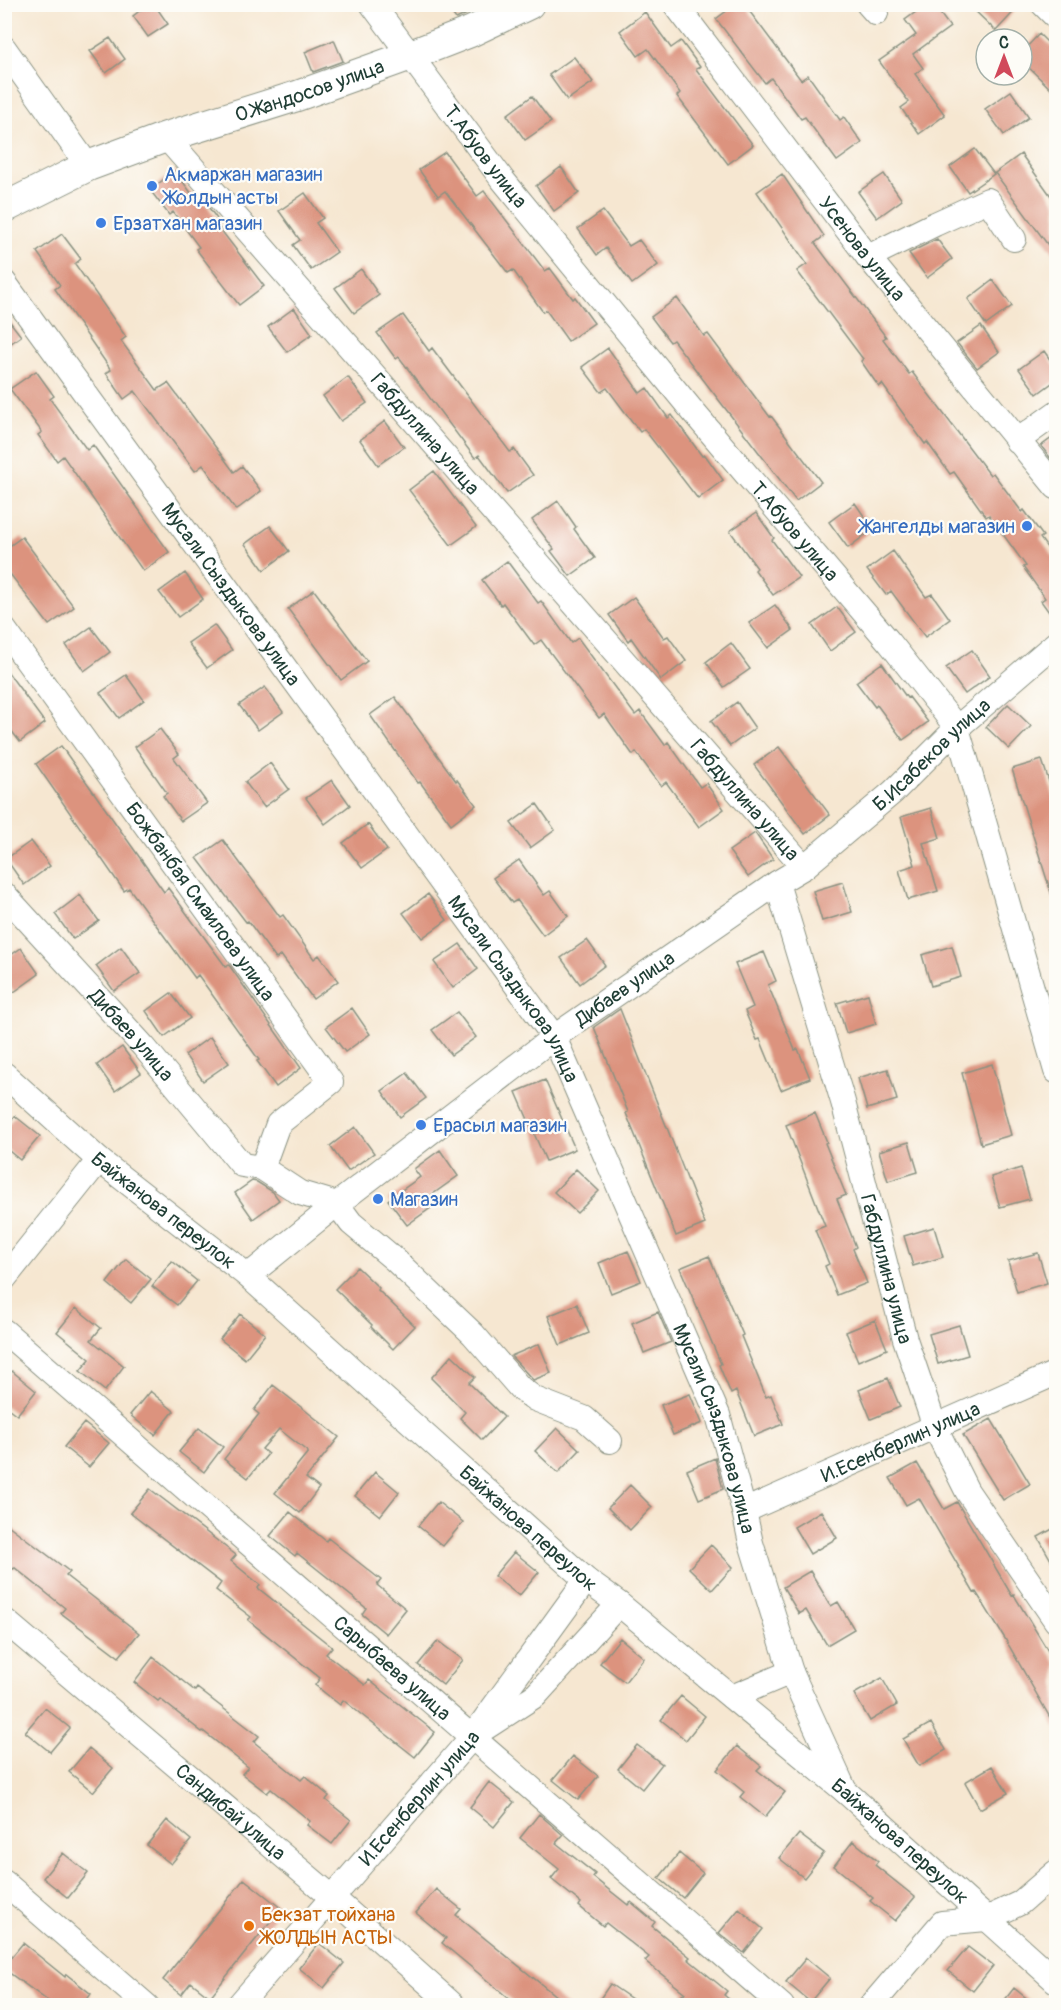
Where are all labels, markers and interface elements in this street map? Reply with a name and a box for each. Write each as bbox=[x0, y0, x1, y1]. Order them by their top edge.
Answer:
north arrow bbox=[974, 27, 1034, 87]
text: С bbox=[999, 33, 1009, 53]
street label: О.Жандосов улица bbox=[232, 53, 387, 127]
street label: Т.Абуов улица bbox=[439, 100, 533, 213]
place label: Акмаржан магазин Жолдын асты bbox=[161, 162, 323, 210]
marker: Акмаржан магазин Жолдын асты bbox=[145, 179, 159, 193]
street label: Усенова улица bbox=[814, 191, 911, 306]
place label: Ерзатхан магазин bbox=[113, 211, 263, 236]
marker: Ерзатхан магазин bbox=[94, 216, 108, 230]
street label: Габдуллина улица bbox=[365, 368, 485, 500]
street label: Т.Абуов улица bbox=[745, 476, 844, 586]
street label: Мусали Сыздыкова улица bbox=[156, 498, 306, 690]
place label: Жангелды магазин bbox=[857, 514, 1015, 539]
marker: Жангелды магазин bbox=[1020, 519, 1034, 533]
street label: Б.Исабеков улица bbox=[867, 692, 995, 817]
street label: Габдуллина улица bbox=[685, 733, 805, 866]
street label: Божбанбая Смаилова улица bbox=[121, 797, 281, 1006]
street label: Мусали Сыздыкова улица bbox=[442, 890, 585, 1086]
street label: Дибаев улица bbox=[569, 945, 679, 1032]
street label: Дибаев улица bbox=[83, 982, 179, 1086]
place label: Ерасыл магазин bbox=[433, 1113, 567, 1138]
marker: Ерасыл магазин bbox=[414, 1118, 428, 1132]
street label: Байжанова переулок bbox=[86, 1146, 241, 1274]
place label: Магазин bbox=[390, 1187, 458, 1212]
street label: Габдуллина улица bbox=[855, 1191, 918, 1346]
marker: Магазин bbox=[371, 1192, 385, 1206]
street label: Мусали Сыздыкова улица bbox=[667, 1320, 761, 1536]
street label: И.Есенберлин улица bbox=[817, 1396, 984, 1488]
street label: Байжанова переулок bbox=[454, 1460, 602, 1596]
street label: Сарыбаева улица bbox=[328, 1610, 456, 1726]
street label: И.Есенберлин улица bbox=[354, 1726, 485, 1871]
street label: Сандибай улица bbox=[170, 1758, 291, 1865]
street label: Байжанова переулок bbox=[826, 1772, 974, 1909]
place label: Бекзат тойхана ЖОЛДЫН АСТЫ bbox=[258, 1902, 395, 1950]
marker: Бекзат тойхана ЖОЛДЫН АСТЫ bbox=[242, 1919, 256, 1933]

